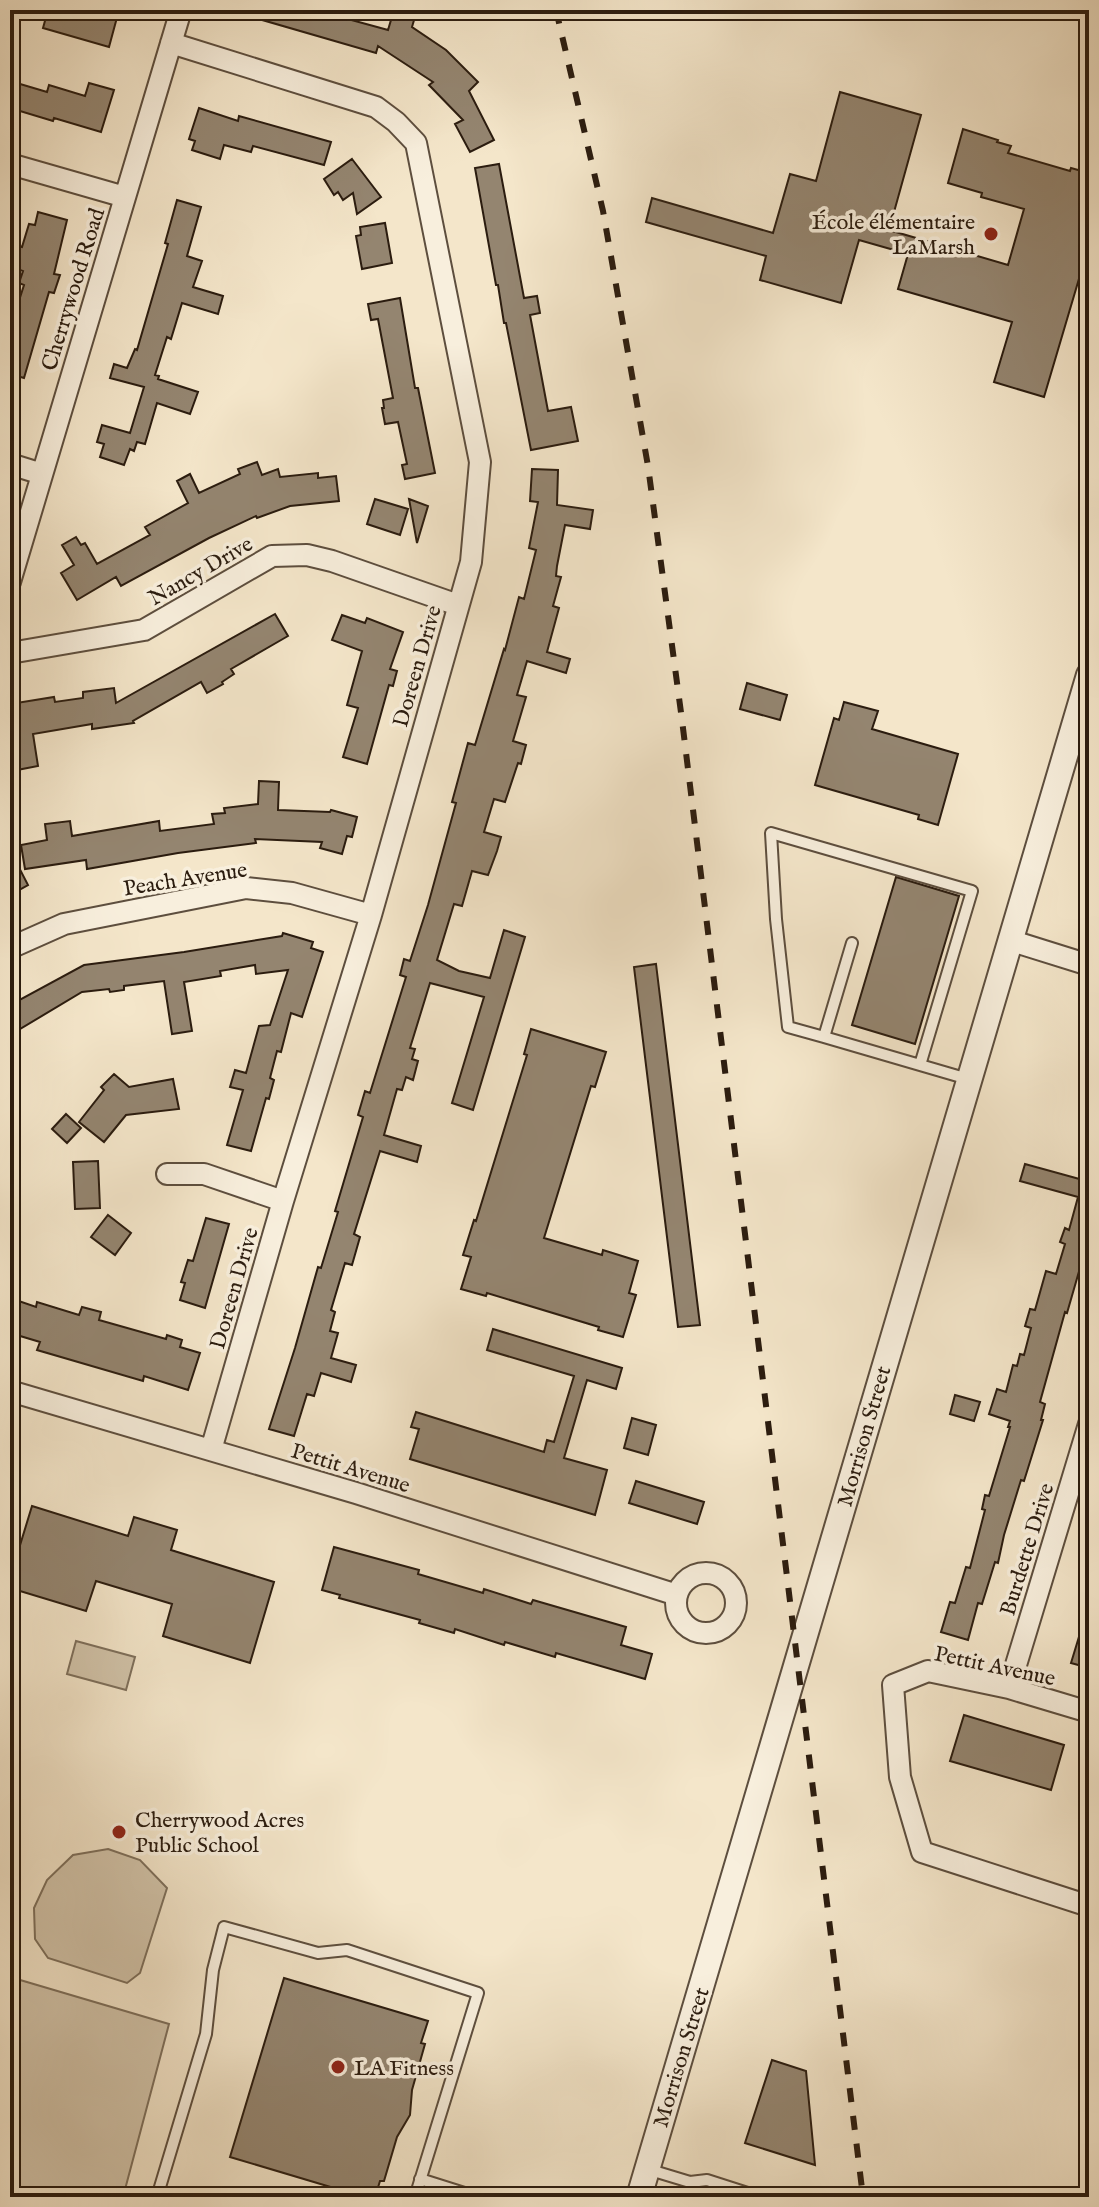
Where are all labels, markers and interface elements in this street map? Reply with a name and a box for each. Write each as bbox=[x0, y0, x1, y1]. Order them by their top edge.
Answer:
street label: Cherrywood Road bbox=[36, 205, 112, 374]
place label: École élémentaire LaMarsh bbox=[812, 209, 975, 262]
marker: École élémentaire LaMarsh bbox=[982, 225, 1000, 243]
street label: Nancy Drive bbox=[144, 531, 258, 613]
street label: Doreen Drive bbox=[387, 602, 449, 731]
street label: Peach Avenue bbox=[121, 856, 249, 904]
street label: Doreen Drive bbox=[204, 1224, 266, 1353]
street label: Morrison Street bbox=[831, 1363, 898, 1510]
street label: Pettit Avenue bbox=[287, 1438, 413, 1500]
street label: Burdette Drive bbox=[994, 1480, 1061, 1619]
street label: Pettit Avenue bbox=[932, 1640, 1058, 1693]
place label: Cherrywood Acres Public School bbox=[135, 1807, 304, 1860]
marker: Cherrywood Acres Public School bbox=[110, 1823, 128, 1841]
street label: Morrison Street bbox=[647, 1984, 717, 2131]
place label: LA Fitness bbox=[354, 2055, 454, 2083]
marker: LA Fitness bbox=[329, 2058, 347, 2076]

